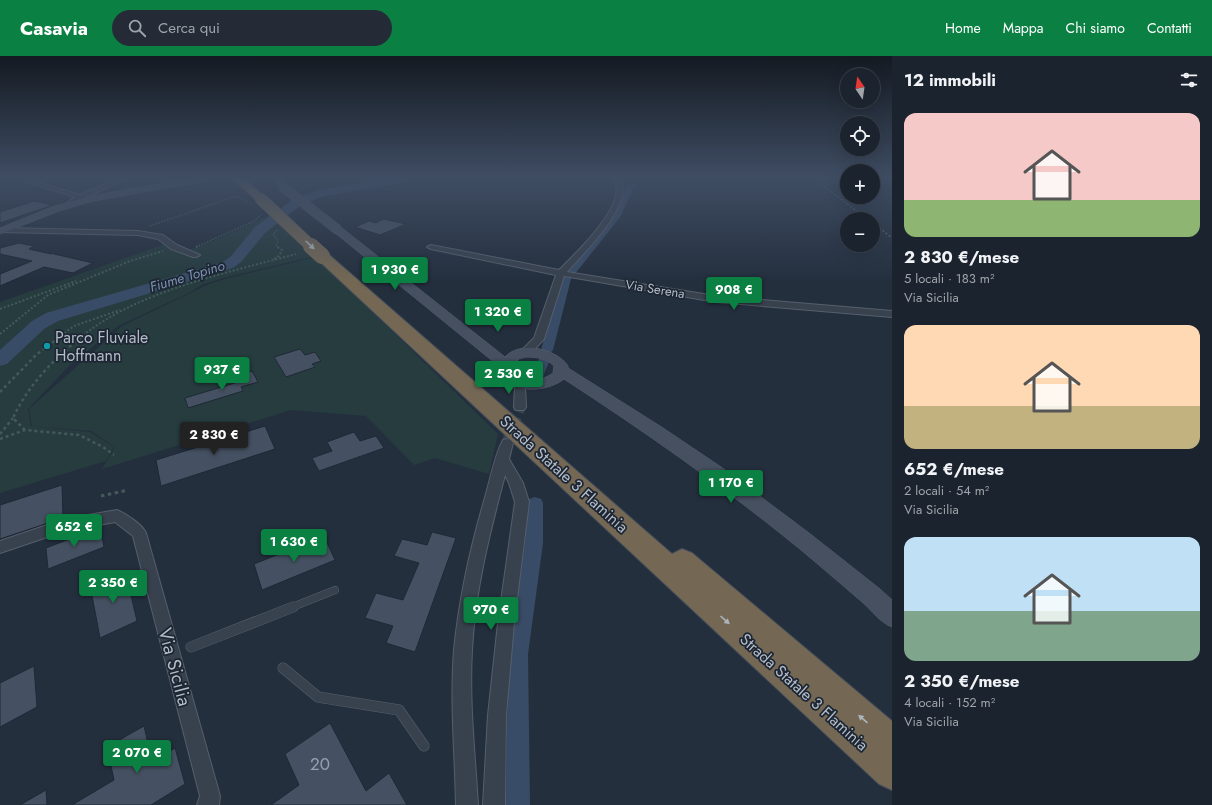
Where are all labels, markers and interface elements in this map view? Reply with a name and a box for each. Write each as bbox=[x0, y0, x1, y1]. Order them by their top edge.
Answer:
search box bbox=[112, 10, 392, 46]
text: Casavia bbox=[20, 15, 88, 42]
icon: search bbox=[126, 17, 148, 39]
text: Cerca qui bbox=[158, 17, 220, 39]
text: Home bbox=[945, 18, 981, 38]
text: Mappa bbox=[1003, 18, 1044, 38]
text: Chi siamo bbox=[1066, 18, 1125, 38]
text: Contatti bbox=[1147, 18, 1192, 38]
north arrow bbox=[840, 68, 880, 108]
map controls bbox=[840, 68, 880, 252]
text: 12 immobili bbox=[904, 68, 996, 92]
icon: filters bbox=[1178, 69, 1200, 91]
button: locate bbox=[840, 116, 880, 156]
icon: home bbox=[1016, 139, 1088, 211]
button: + bbox=[840, 164, 880, 204]
button: − bbox=[840, 212, 880, 252]
one-way arrow bbox=[305, 240, 315, 250]
text: 2 830 €/mese bbox=[904, 245, 1019, 269]
water label: Fiume Topino bbox=[147, 255, 227, 297]
pin: 1 930 € bbox=[358, 257, 432, 291]
text: 1 930 € bbox=[371, 260, 419, 279]
text: 5 locali · 183 m² bbox=[904, 269, 994, 288]
street label: Via Serena bbox=[624, 275, 686, 303]
pin: 908 € bbox=[706, 277, 762, 311]
text: 908 € bbox=[715, 280, 753, 299]
text: Via Sicilia bbox=[904, 288, 959, 307]
pin: 1 320 € bbox=[461, 299, 535, 333]
text: 1 320 € bbox=[474, 302, 522, 321]
place label: Parco Fluviale Hoffmann bbox=[55, 326, 148, 367]
marker: Parco Fluviale Hoffmann bbox=[42, 341, 52, 351]
icon: home bbox=[1016, 351, 1088, 423]
pin: 937 € bbox=[194, 357, 250, 391]
text: 937 € bbox=[204, 360, 240, 379]
pin: 2 530 € bbox=[472, 361, 546, 395]
text: 2 530 € bbox=[484, 364, 534, 383]
street label: Strada Statale 3 Flaminia bbox=[495, 410, 633, 538]
pin: 2 830 € bbox=[177, 422, 251, 456]
text: 2 830 € bbox=[189, 425, 239, 444]
text: 652 €/mese bbox=[904, 457, 1004, 481]
pin: 1 170 € bbox=[694, 470, 768, 504]
text: 1 170 € bbox=[708, 473, 754, 492]
text: 2 locali · 54 m² bbox=[904, 481, 989, 500]
text: Via Sicilia bbox=[904, 500, 959, 519]
pin: 652 € bbox=[46, 514, 102, 548]
text: 652 € bbox=[55, 517, 93, 536]
pin: 1 630 € bbox=[257, 529, 331, 563]
text: 1 630 € bbox=[270, 532, 318, 551]
icon: home bbox=[1016, 563, 1088, 635]
pin: 2 350 € bbox=[76, 570, 150, 604]
text: 2 350 € bbox=[88, 573, 138, 592]
pin: 970 € bbox=[463, 597, 519, 631]
text: 970 € bbox=[472, 600, 510, 619]
one-way arrow bbox=[720, 616, 730, 625]
street label: Via Sicilia bbox=[152, 625, 198, 709]
street label: Strada Statale 3 Flaminia bbox=[735, 628, 873, 756]
text: 2 350 €/mese bbox=[904, 669, 1020, 693]
text: 4 locali · 152 m² bbox=[904, 693, 995, 712]
text: Via Sicilia bbox=[904, 712, 959, 731]
one-way arrow bbox=[857, 714, 868, 723]
pin: 2 070 € bbox=[100, 740, 174, 774]
text: 2 070 € bbox=[112, 743, 162, 762]
house number: 20 bbox=[310, 752, 330, 776]

